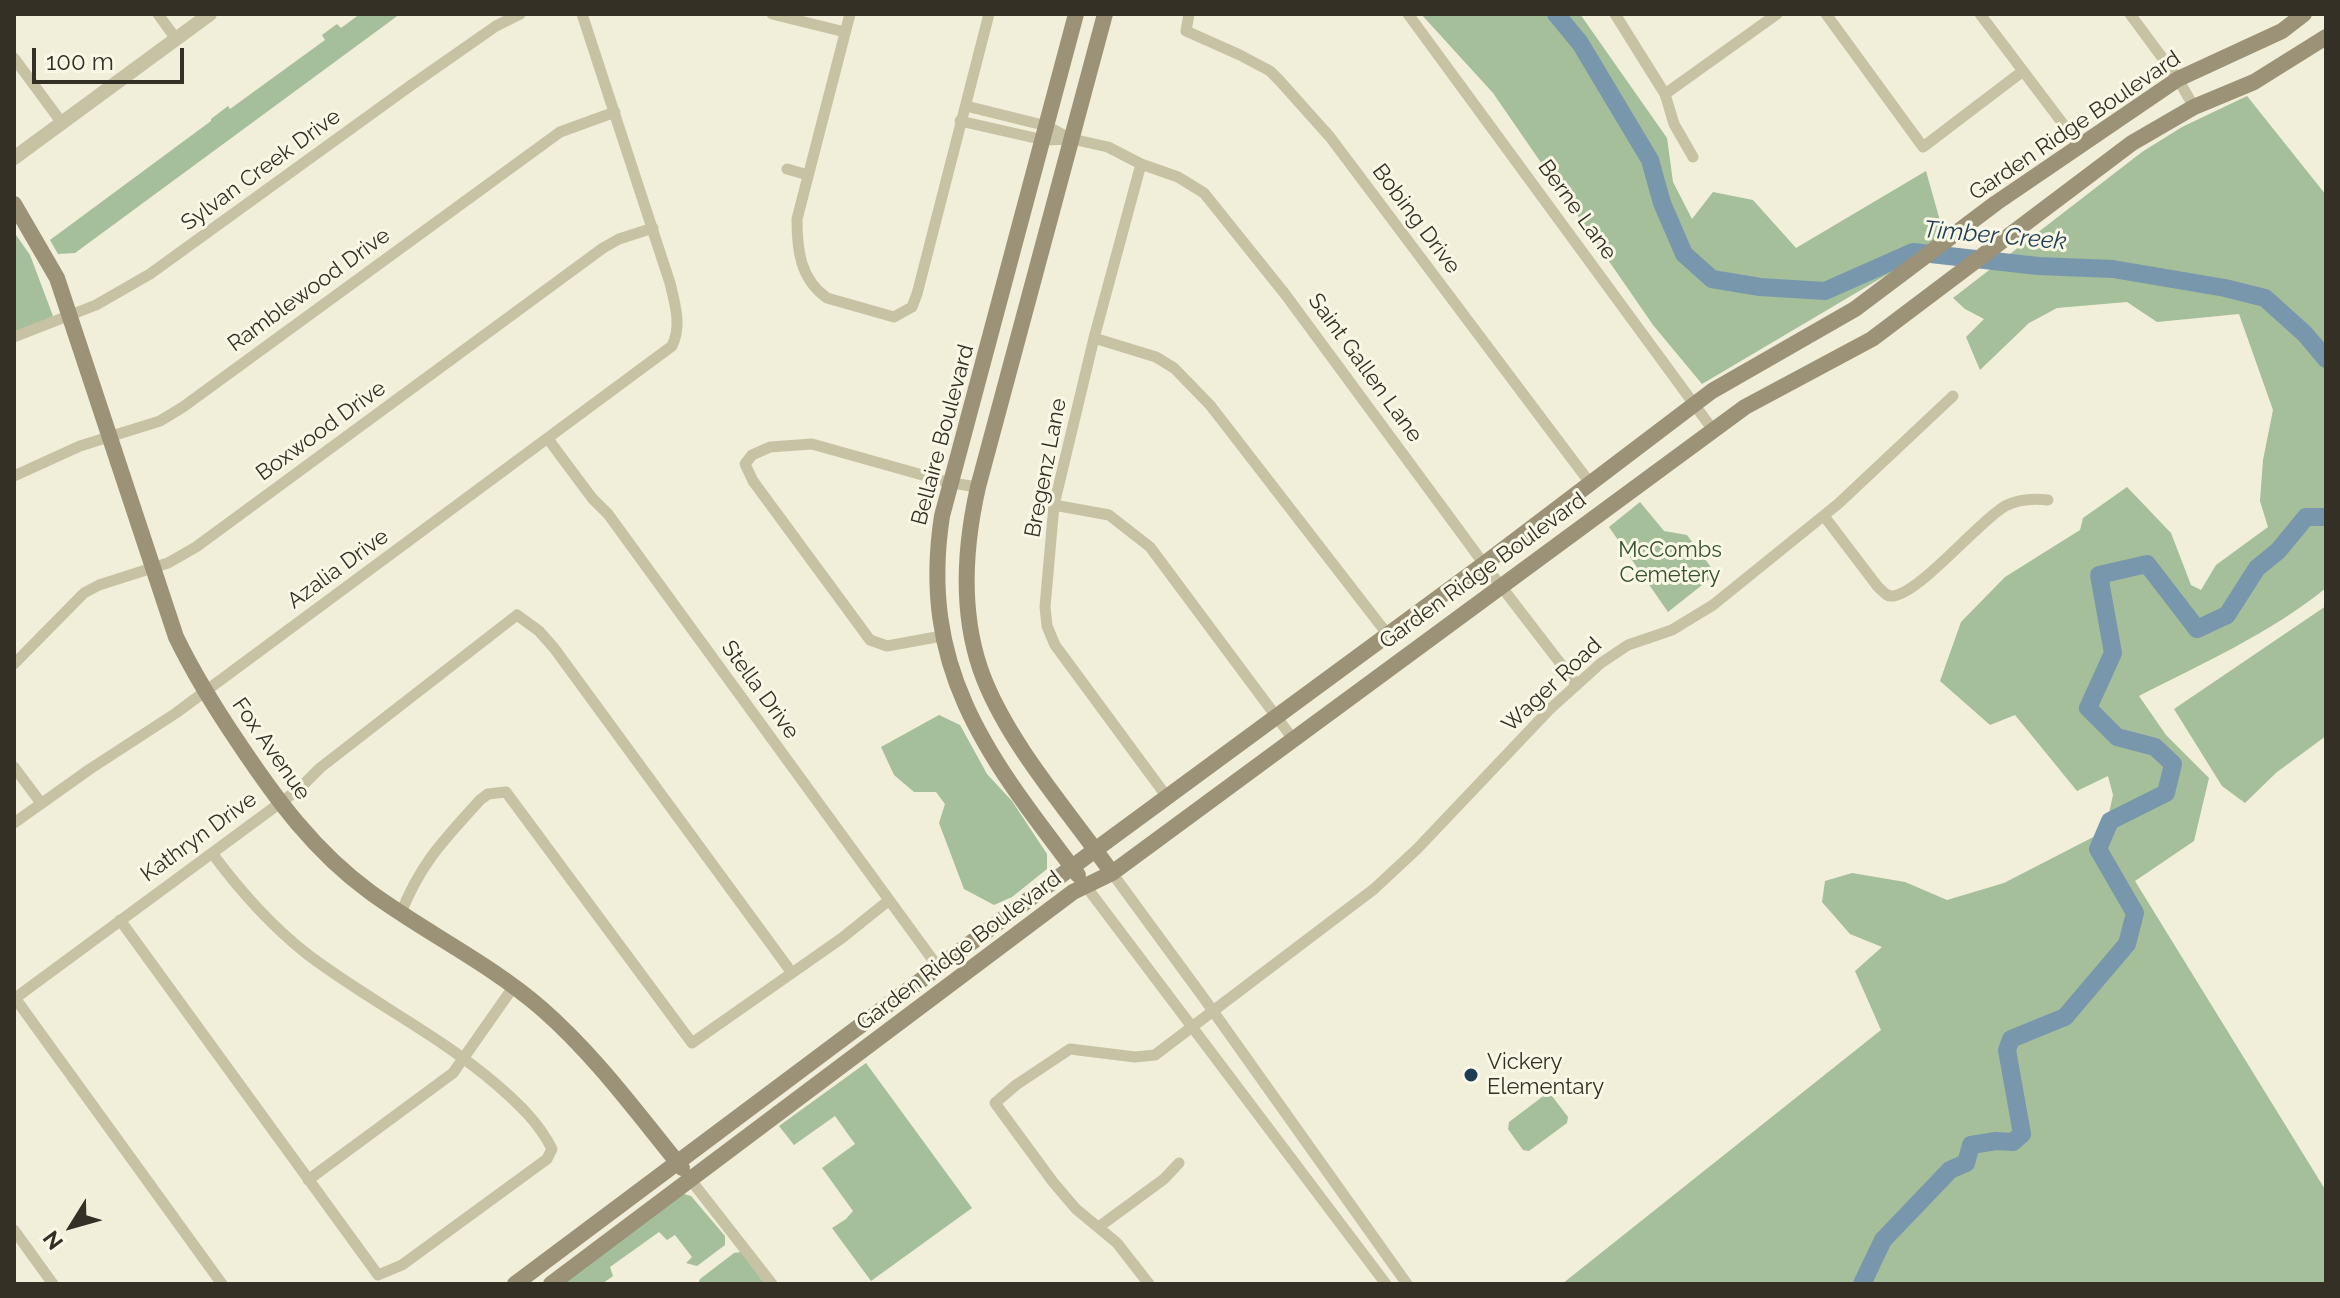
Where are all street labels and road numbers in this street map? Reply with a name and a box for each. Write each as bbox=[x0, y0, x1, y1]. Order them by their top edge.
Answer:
street label: Garden Ridge Boulevard bbox=[1964, 45, 2186, 207]
street label: Sylvan Creek Drive bbox=[176, 103, 346, 237]
street label: Berne Lane bbox=[1532, 155, 1622, 265]
street label: Bobing Drive bbox=[1366, 159, 1466, 279]
street label: Ramblewood Drive bbox=[223, 222, 395, 358]
street label: Saint Gallen Lane bbox=[1302, 288, 1428, 448]
street label: Bellaire Boulevard bbox=[906, 342, 980, 528]
street label: Boxwood Drive bbox=[251, 375, 391, 487]
street label: Bregenz Lane bbox=[1020, 396, 1072, 540]
street label: Garden Ridge Boulevard bbox=[1375, 487, 1591, 655]
street label: Azalia Drive bbox=[282, 523, 394, 615]
street label: Wager Road bbox=[1497, 632, 1607, 738]
street label: Stella Drive bbox=[715, 636, 805, 744]
street label: Fox Avenue bbox=[226, 693, 316, 805]
street label: Kathryn Drive bbox=[136, 786, 262, 888]
street label: Garden Ridge Boulevard bbox=[852, 866, 1066, 1036]

